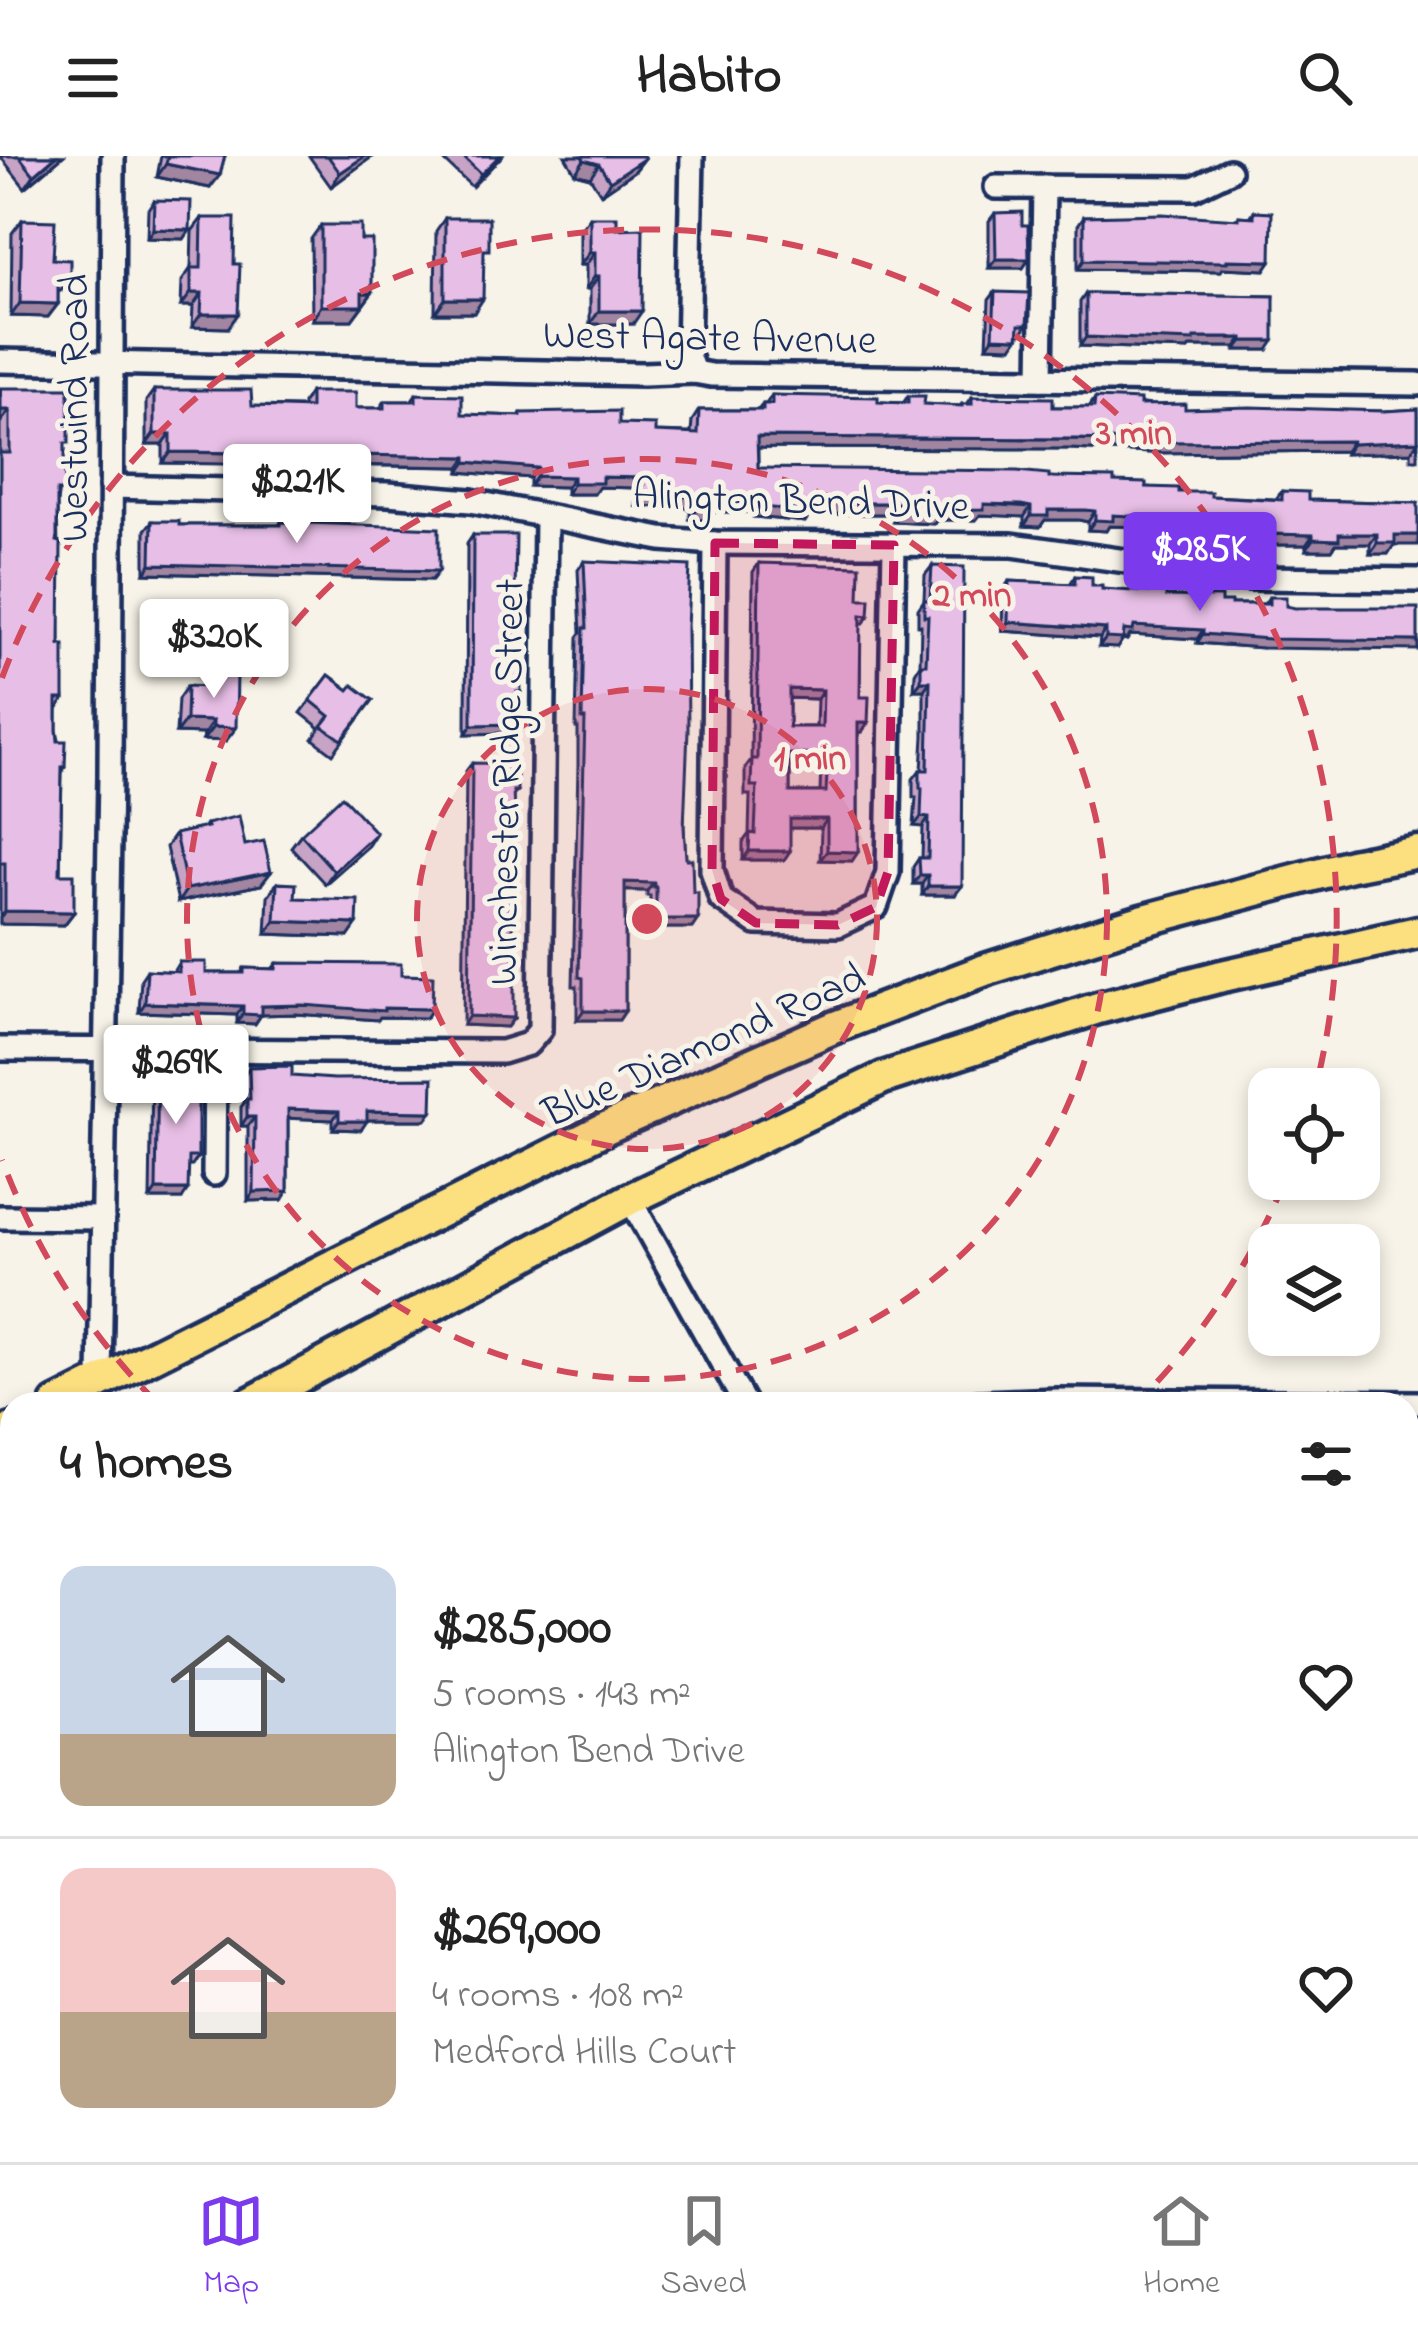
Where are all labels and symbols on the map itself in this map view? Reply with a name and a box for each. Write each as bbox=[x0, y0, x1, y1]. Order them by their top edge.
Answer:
street label: Westwind Road bbox=[46, 274, 107, 542]
street label: West Agate Avenue bbox=[543, 306, 878, 373]
text: 3 min bbox=[1095, 409, 1172, 462]
pin: $221K bbox=[213, 444, 381, 546]
street label: Alington Bend Drive bbox=[631, 466, 970, 539]
pin: $285K bbox=[1116, 512, 1284, 614]
text: 2 min bbox=[931, 571, 1012, 624]
street label: Winchester Ridge Street bbox=[474, 578, 543, 986]
pin: $320K bbox=[130, 599, 298, 701]
text: 1 min bbox=[774, 734, 846, 787]
centre of rings bbox=[626, 898, 668, 940]
street label: Blue Diamond Road bbox=[533, 949, 876, 1146]
pin: $269K bbox=[92, 1025, 260, 1127]

